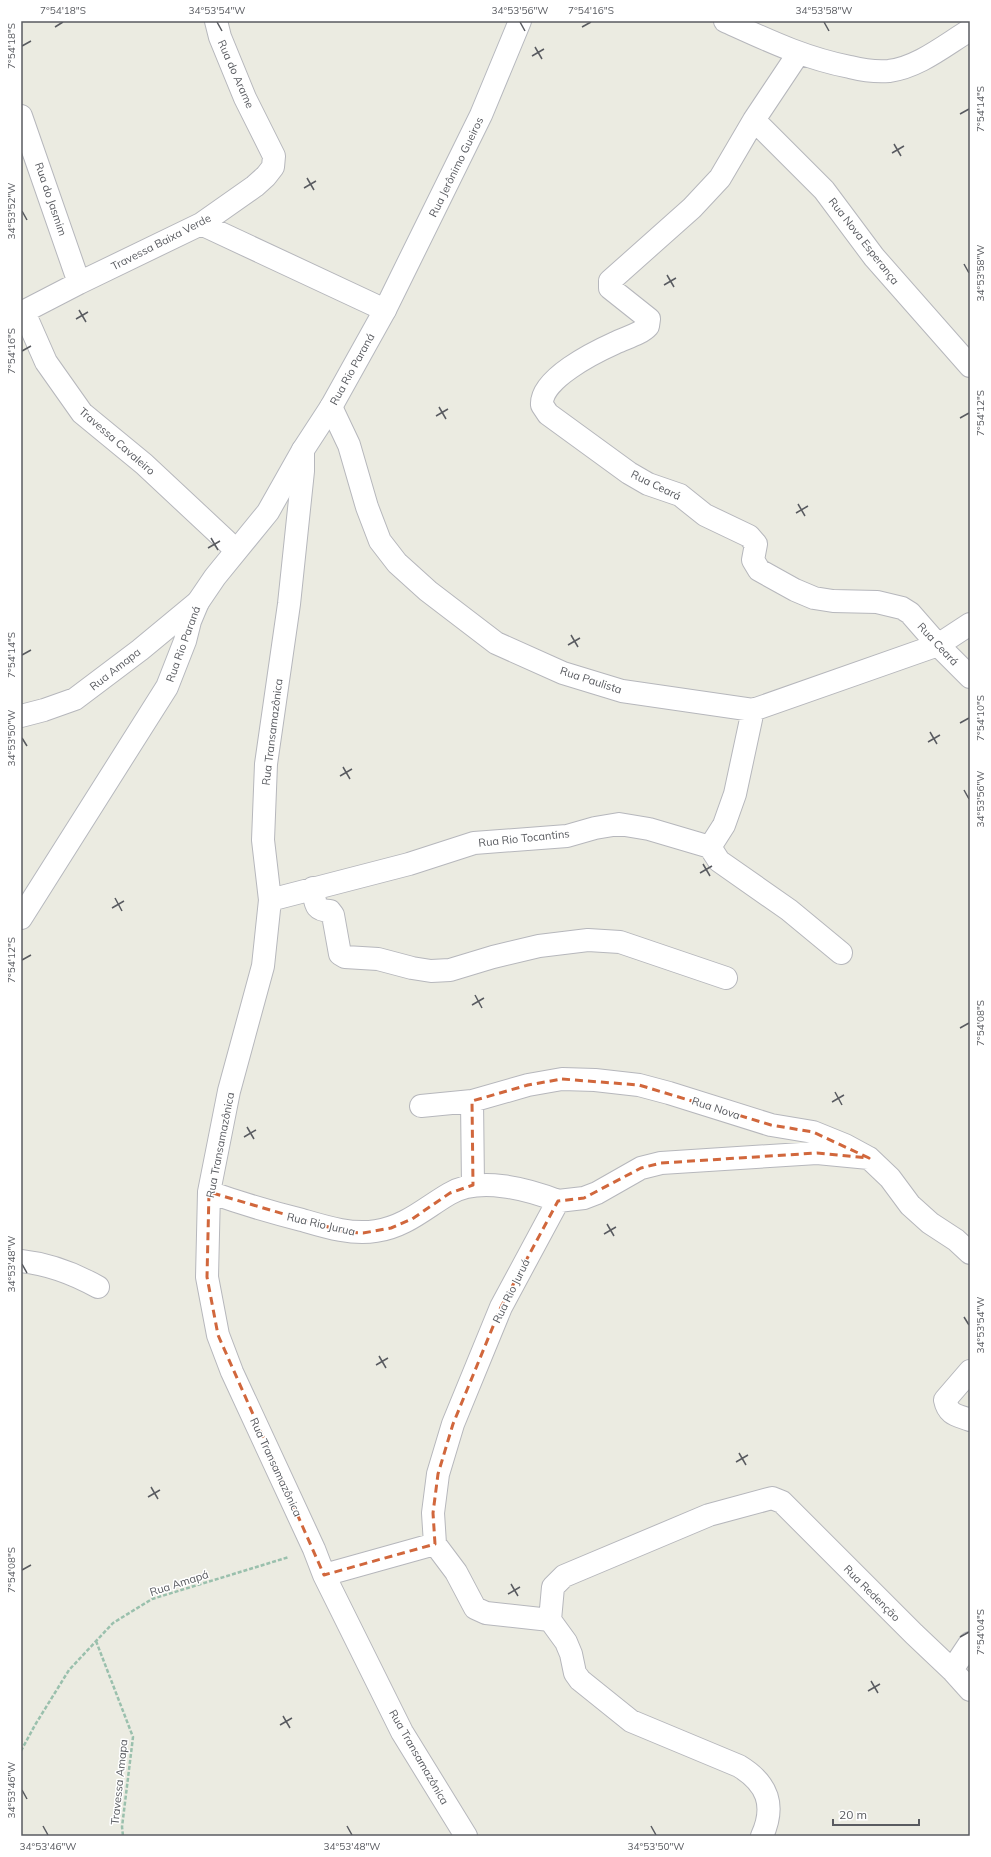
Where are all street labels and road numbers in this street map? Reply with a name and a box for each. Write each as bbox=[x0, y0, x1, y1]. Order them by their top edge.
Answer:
street label: Rua do Arame bbox=[215, 38, 257, 110]
street label: Rua Jerônimo Gueiros bbox=[426, 115, 486, 219]
street label: Rua do Jasmim bbox=[32, 160, 70, 238]
street label: Rua Nova Esperança bbox=[826, 195, 902, 287]
street label: Travessa Baixa Verde bbox=[109, 211, 213, 273]
street label: Rua Rio Paraná bbox=[327, 331, 377, 407]
street label: Travessa Cavaleiro bbox=[76, 404, 158, 478]
street label: Rua Ceará bbox=[629, 467, 683, 503]
street label: Rua Rio Paraná bbox=[163, 604, 203, 684]
street label: Rua Ceará bbox=[915, 620, 961, 668]
street label: Rua Amapa bbox=[87, 645, 143, 693]
street label: Rua Paulista bbox=[558, 663, 624, 697]
street label: Rua Transamazônica bbox=[259, 678, 285, 786]
street label: Rua Rio Tocantins bbox=[478, 826, 570, 850]
street label: Rua Transamazônica bbox=[203, 1091, 237, 1199]
street label: Rua Nova bbox=[690, 1094, 742, 1122]
street label: Rua Rio Jurua bbox=[285, 1209, 357, 1239]
street label: Rua Rio Juruá bbox=[489, 1257, 533, 1325]
street label: Rua Transamazônica bbox=[247, 1415, 305, 1519]
street label: Rua Redenção bbox=[841, 1562, 903, 1624]
street label: Rua Amapá bbox=[148, 1567, 210, 1599]
street label: Rua Transamazônica bbox=[386, 1707, 452, 1807]
street label: Travessa Amapa bbox=[108, 1739, 130, 1825]

